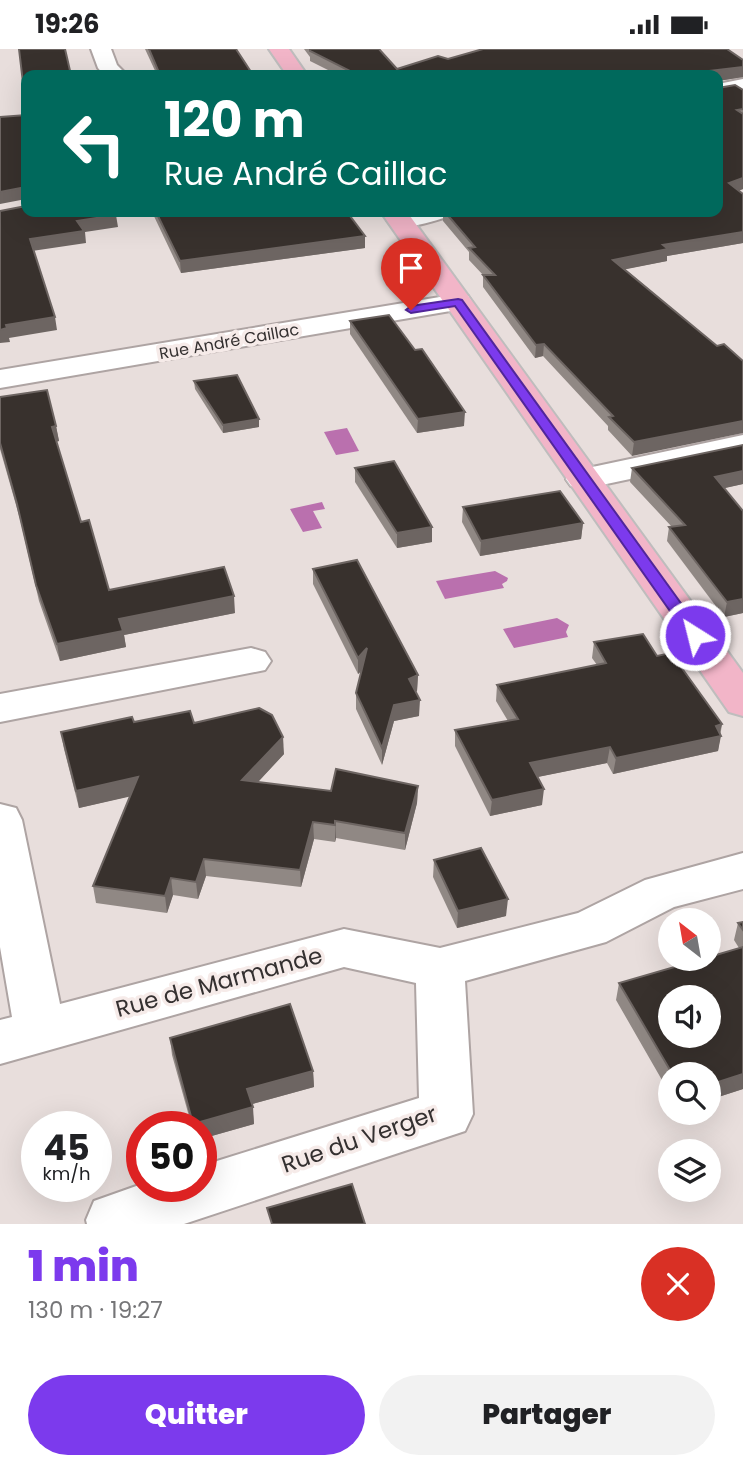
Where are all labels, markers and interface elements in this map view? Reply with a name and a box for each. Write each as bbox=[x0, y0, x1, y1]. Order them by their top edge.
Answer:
text: 19:26 bbox=[35, 6, 100, 42]
text: 120 m bbox=[164, 86, 305, 154]
icon: left bbox=[49, 98, 140, 189]
text: Rue André Caillac bbox=[164, 151, 447, 196]
pin bbox=[381, 238, 441, 310]
icon: arrive bbox=[392, 249, 430, 287]
street label: Rue André Caillac bbox=[157, 318, 301, 365]
position arrow bbox=[658, 598, 732, 672]
north arrow bbox=[658, 908, 721, 971]
map controls bbox=[658, 908, 721, 1202]
street label: Rue de Marmande bbox=[112, 939, 326, 1025]
button: sound bbox=[658, 985, 721, 1048]
button: search bbox=[658, 1062, 721, 1125]
street label: Rue du Verger bbox=[277, 1097, 441, 1181]
speed limit sign: 50 bbox=[126, 1111, 217, 1202]
text: 45 bbox=[43, 1123, 90, 1172]
button: layers bbox=[658, 1139, 721, 1202]
text: km/h bbox=[43, 1161, 90, 1186]
text: 1 min bbox=[28, 1237, 139, 1296]
button: close bbox=[641, 1247, 715, 1321]
text: 130 m · 19:27 bbox=[28, 1294, 163, 1326]
button: Quitter bbox=[28, 1375, 365, 1455]
button: Partager bbox=[379, 1375, 715, 1455]

